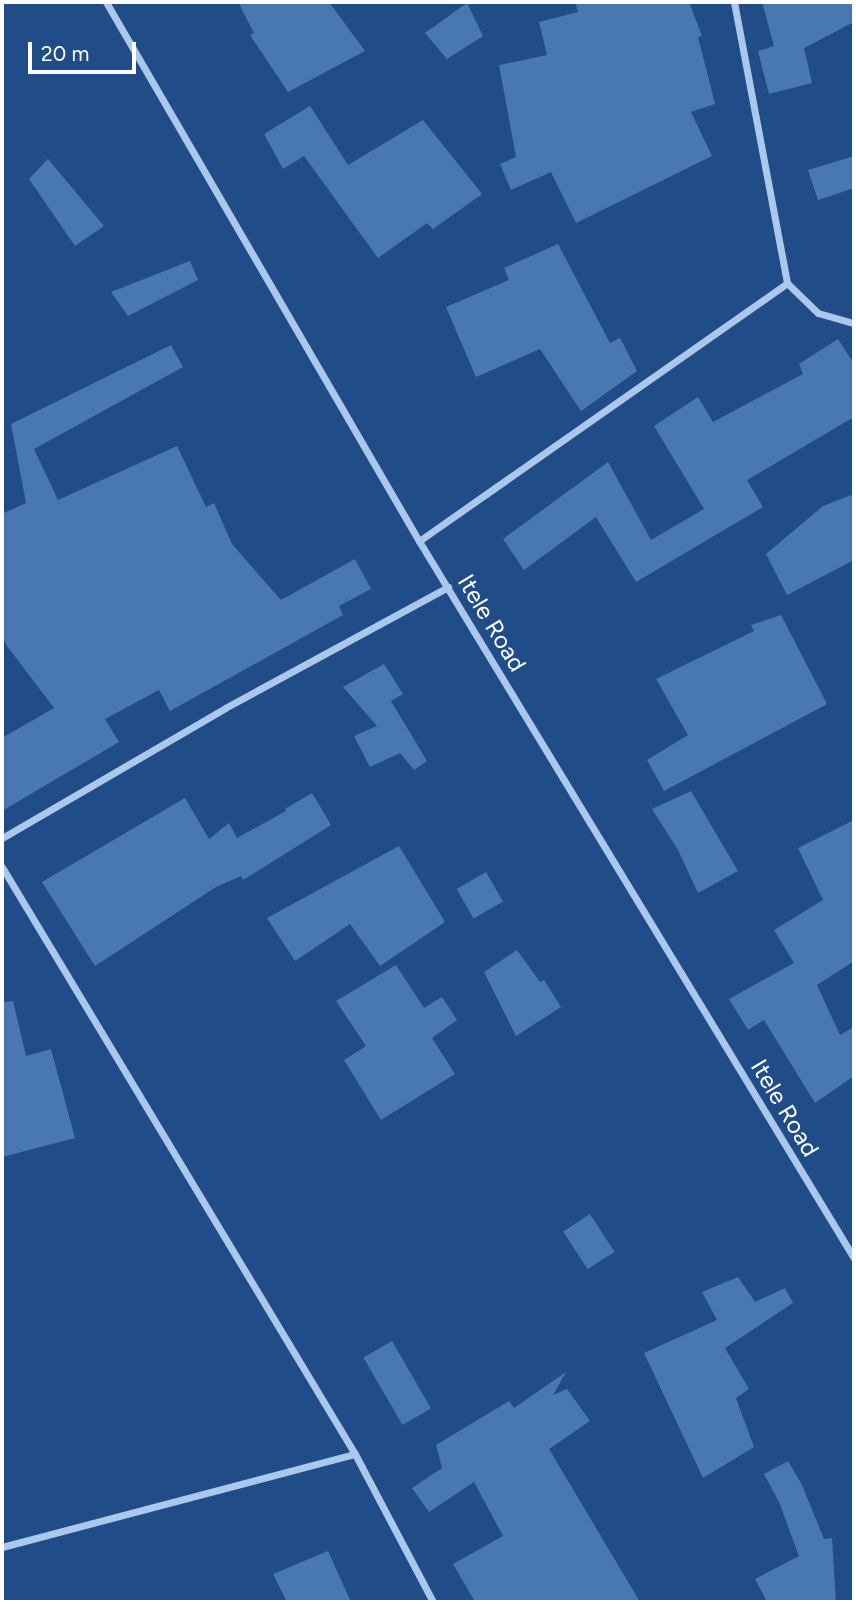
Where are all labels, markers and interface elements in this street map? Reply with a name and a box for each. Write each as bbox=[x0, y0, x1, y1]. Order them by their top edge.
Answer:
scale bar bbox=[32, 28, 140, 72]
text: 20 m bbox=[41, 41, 89, 66]
street label: Itele Road bbox=[452, 569, 532, 677]
street label: Itele Road bbox=[745, 1054, 825, 1162]

